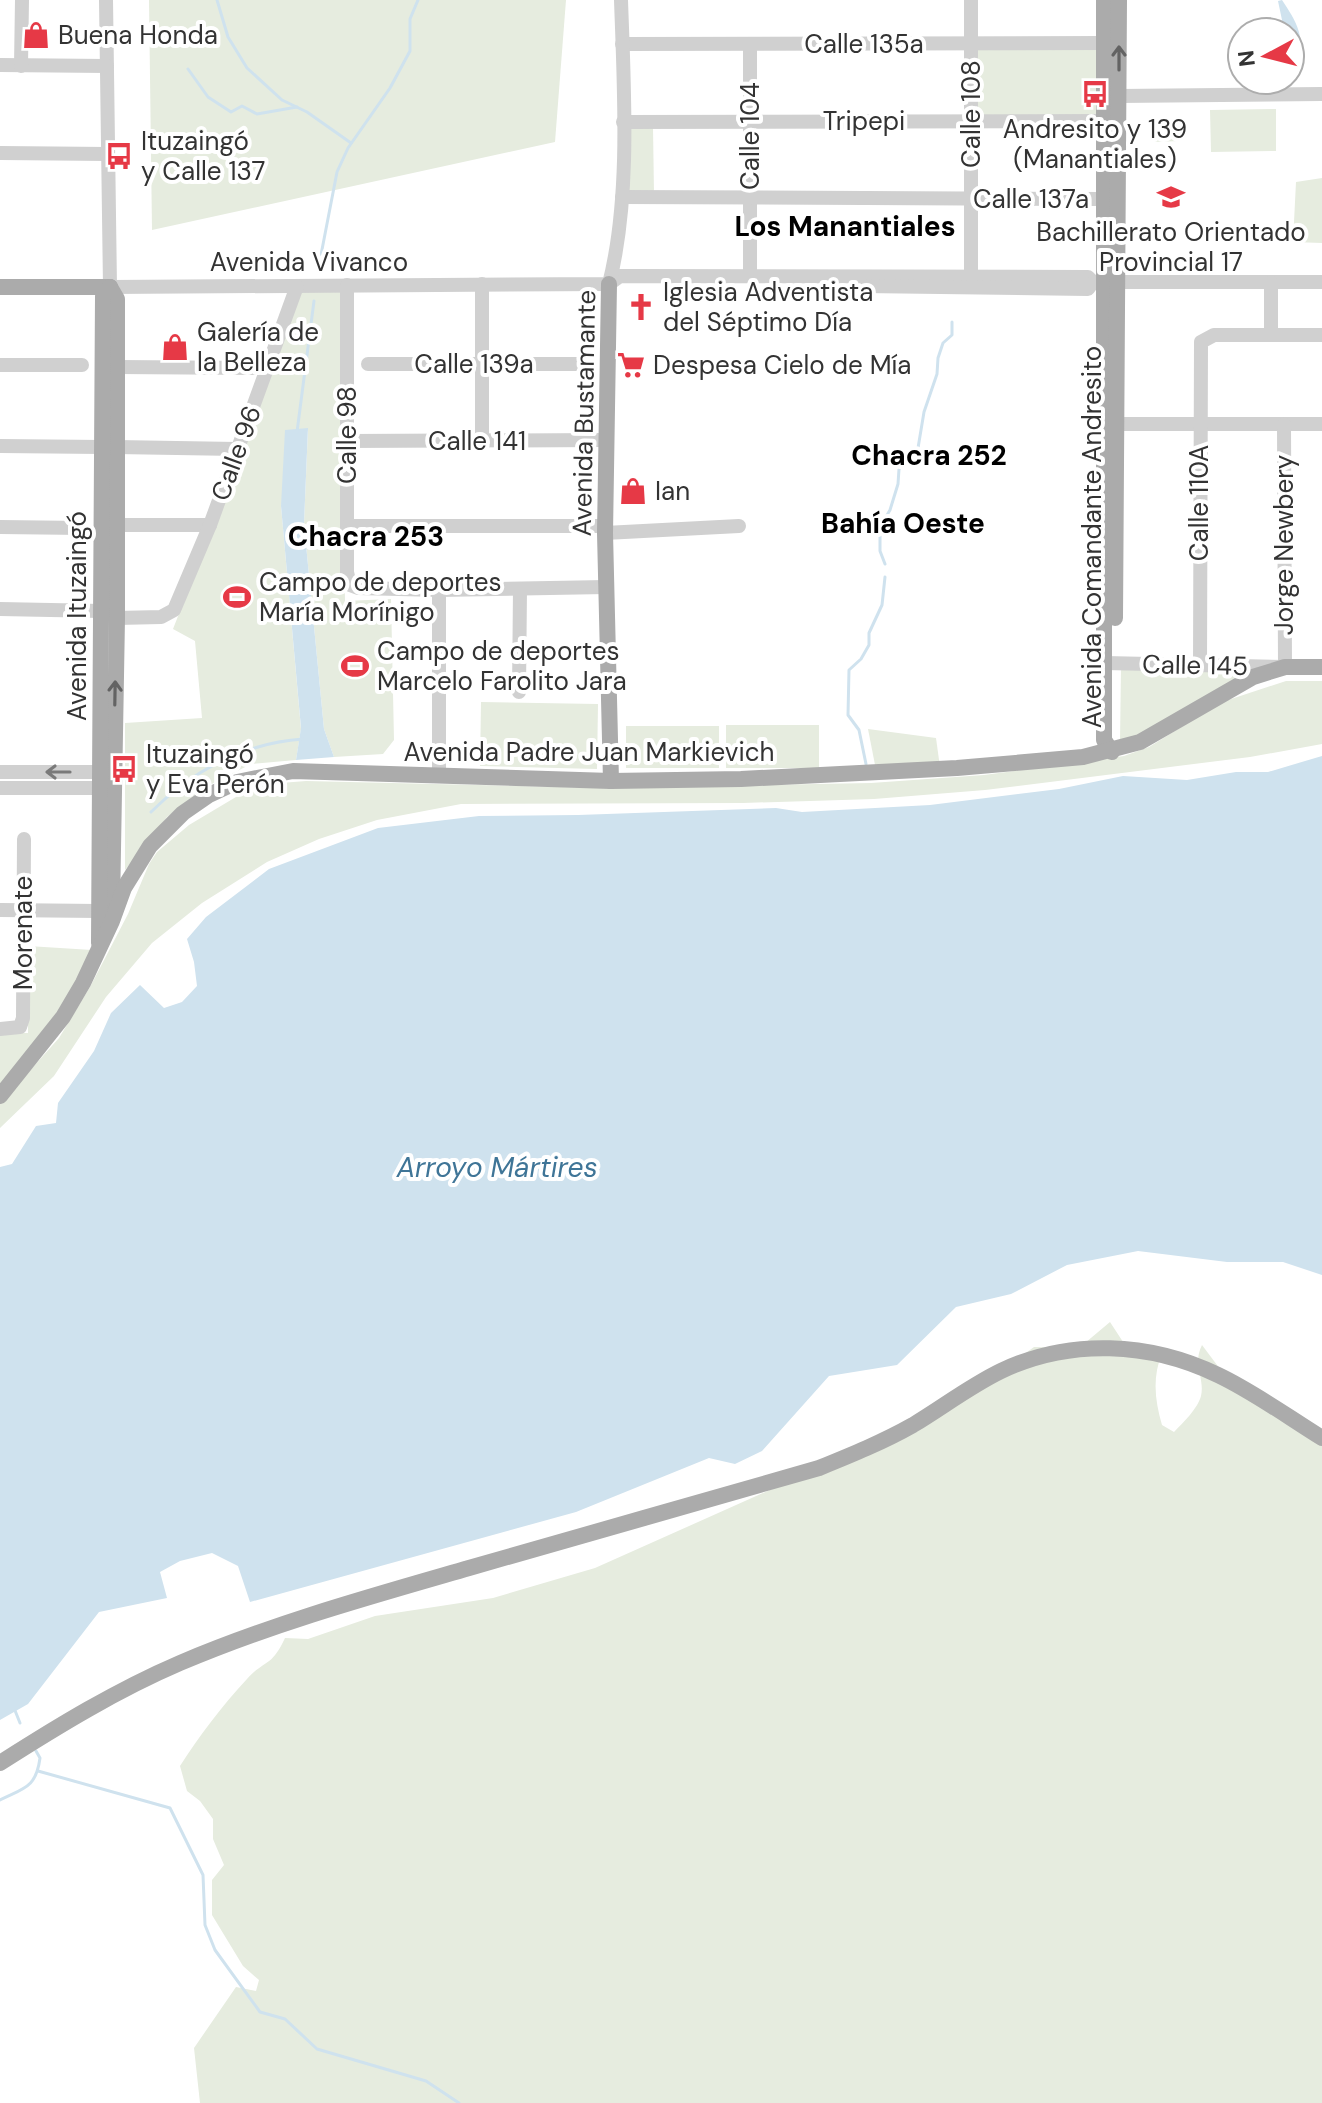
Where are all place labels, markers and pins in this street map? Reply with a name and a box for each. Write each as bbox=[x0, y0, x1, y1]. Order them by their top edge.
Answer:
place label: Buena Honda bbox=[58, 18, 218, 52]
shop icon: Buena Honda bbox=[21, 20, 51, 50]
bus stop icon: Andresito y 139 (Manantiales) bbox=[1080, 79, 1110, 109]
place label: Andresito y 139 (Manantiales) bbox=[1003, 112, 1187, 176]
place label: Ituzaingó y Calle 137 bbox=[141, 124, 265, 188]
bus stop icon: Ituzaingó y Calle 137 bbox=[104, 141, 134, 171]
school or university icon: Bachillerato Orientado Provincial 17 bbox=[1156, 182, 1186, 212]
place label: Bachillerato Orientado Provincial 17 bbox=[1036, 215, 1306, 279]
place label: Iglesia Adventista del Séptimo Día bbox=[663, 275, 873, 339]
church icon: Iglesia Adventista del Séptimo Día bbox=[626, 292, 656, 322]
place label: Galería de la Belleza bbox=[197, 315, 319, 379]
shop icon: Galería de la Belleza bbox=[160, 332, 190, 362]
place label: Despesa Cielo de Mía bbox=[653, 348, 911, 382]
supermarket icon: Despesa Cielo de Mía bbox=[616, 350, 646, 380]
place label: Ian bbox=[655, 474, 690, 508]
shop icon: Ian bbox=[618, 476, 648, 506]
place label: Campo de deportes María Morínigo bbox=[259, 565, 502, 629]
sports icon: Campo de deportes María Morínigo bbox=[222, 582, 252, 612]
place label: Campo de deportes Marcelo Farolito Jara bbox=[377, 634, 627, 698]
sports icon: Campo de deportes Marcelo Farolito Jara bbox=[340, 651, 370, 681]
place label: Ituzaingó y Eva Perón bbox=[146, 737, 285, 801]
bus stop icon: Ituzaingó y Eva Perón bbox=[109, 754, 139, 784]

